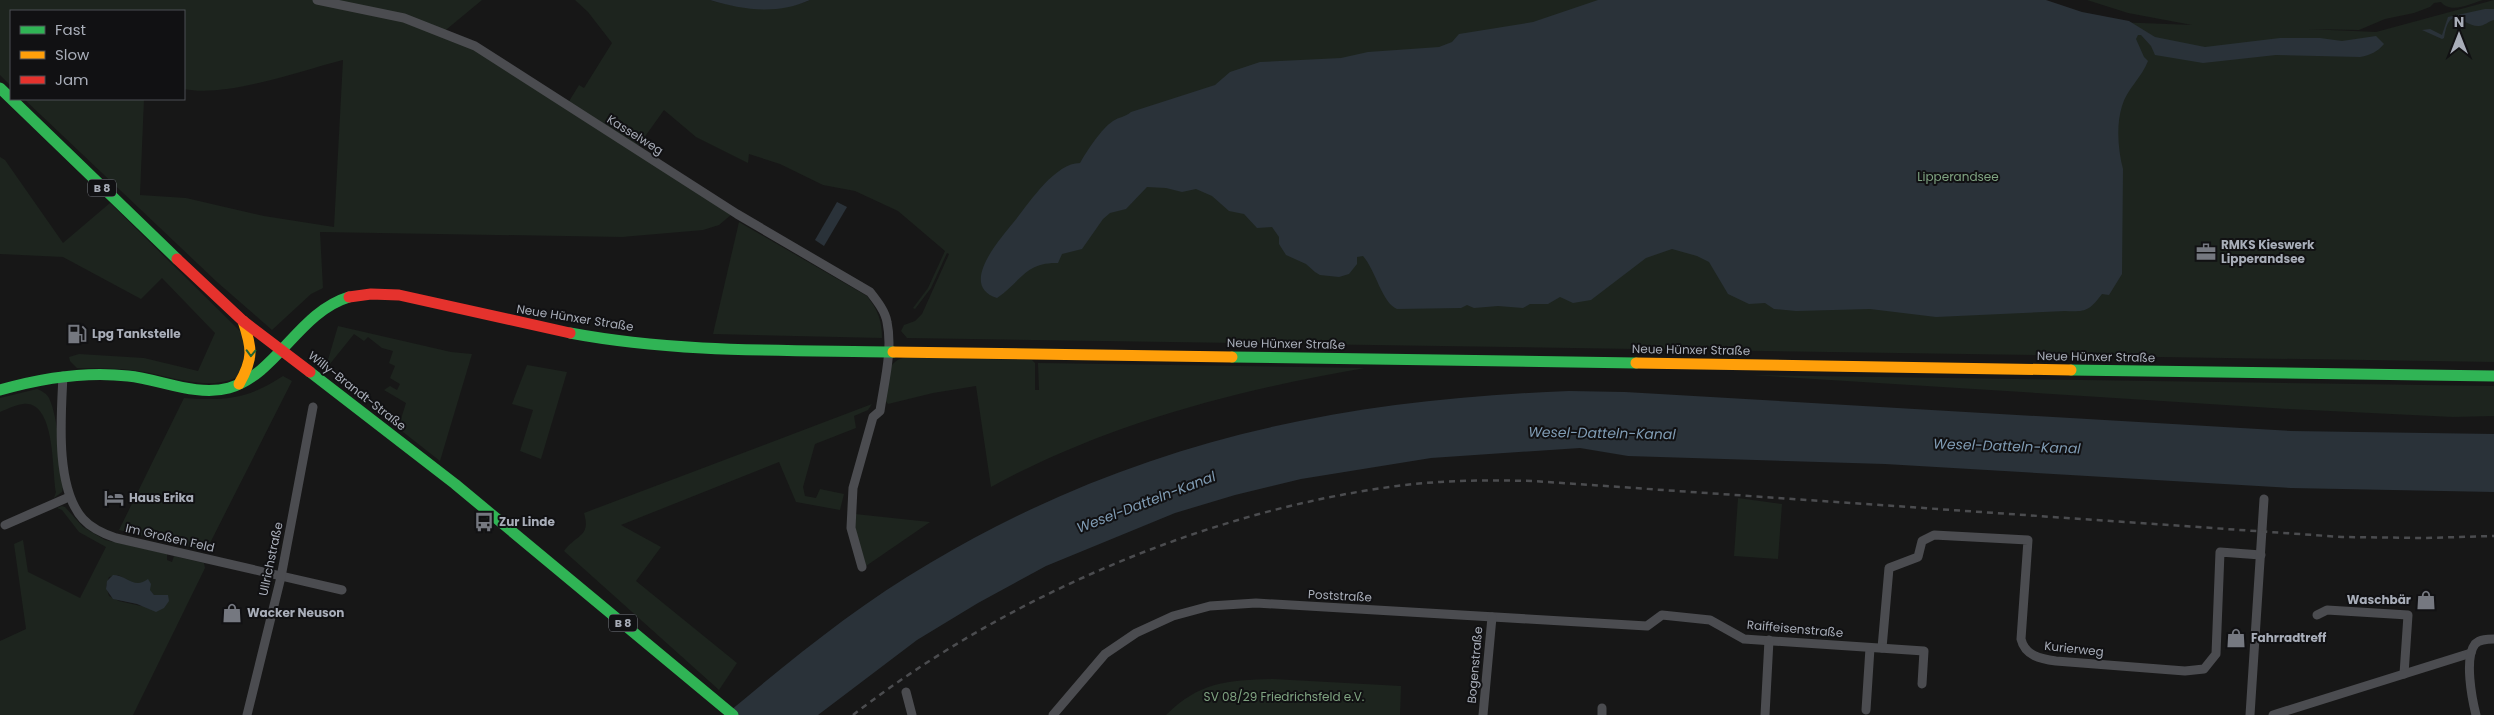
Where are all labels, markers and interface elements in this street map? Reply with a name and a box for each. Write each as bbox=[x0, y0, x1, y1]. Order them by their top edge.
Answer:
legend bbox=[10, 10, 185, 100]
north arrow bbox=[2434, 10, 2484, 60]
text: N bbox=[2454, 12, 2464, 32]
text: Fast bbox=[55, 19, 86, 40]
text: Slow bbox=[55, 44, 90, 65]
text: Jam bbox=[55, 69, 89, 90]
street label: Kasselweg bbox=[604, 111, 667, 159]
park label: Lipperandsee bbox=[1917, 168, 1999, 185]
road number: B 8 bbox=[88, 180, 116, 197]
place label: RMKS Kieswerk Lipperandsee bbox=[2221, 236, 2315, 267]
office icon: RMKS Kieswerk Lipperandsee bbox=[2195, 241, 2217, 263]
street label: Neue Hünxer Straße bbox=[515, 300, 635, 335]
fuel station icon: Lpg Tankstelle bbox=[66, 323, 88, 345]
place label: Lpg Tankstelle bbox=[92, 325, 181, 342]
street label: Neue Hünxer Straße bbox=[1227, 334, 1345, 353]
street label: Neue Hünxer Straße bbox=[1632, 340, 1750, 359]
street label: Willy-Brandt-Straße bbox=[305, 347, 410, 434]
street label: Neue Hünxer Straße bbox=[2037, 347, 2155, 366]
one-way arrow bbox=[246, 350, 256, 358]
water label: Wesel-Datteln-Kanal bbox=[1528, 422, 1676, 444]
water label: Wesel-Datteln-Kanal bbox=[1933, 433, 2082, 459]
water label: Wesel-Datteln-Kanal bbox=[1074, 466, 1219, 538]
hotel icon: Haus Erika bbox=[103, 487, 125, 509]
place label: Haus Erika bbox=[129, 489, 194, 506]
bus stop icon: Zur Linde bbox=[473, 511, 495, 533]
place label: Zur Linde bbox=[499, 513, 555, 530]
street label: Im Großen Feld bbox=[124, 519, 216, 556]
street label: Ullrichstraße bbox=[254, 520, 287, 597]
street label: Poststraße bbox=[1308, 585, 1372, 606]
shop icon: Waschbär bbox=[2415, 589, 2437, 611]
place label: Waschbär bbox=[2347, 591, 2411, 608]
shop icon: Wacker Neuson bbox=[221, 602, 243, 624]
place label: Wacker Neuson bbox=[247, 604, 344, 621]
road number: B 8 bbox=[609, 614, 637, 632]
street label: Raiffeisenstraße bbox=[1746, 616, 1844, 641]
street label: Bogenstraße bbox=[1463, 626, 1486, 704]
shop icon: Fahrradtreff bbox=[2225, 627, 2247, 649]
place label: Fahrradtreff bbox=[2251, 629, 2327, 646]
street label: Kurierweg bbox=[2044, 637, 2105, 660]
park label: SV 08/29 Friedrichsfeld e.V. bbox=[1204, 688, 1364, 705]

